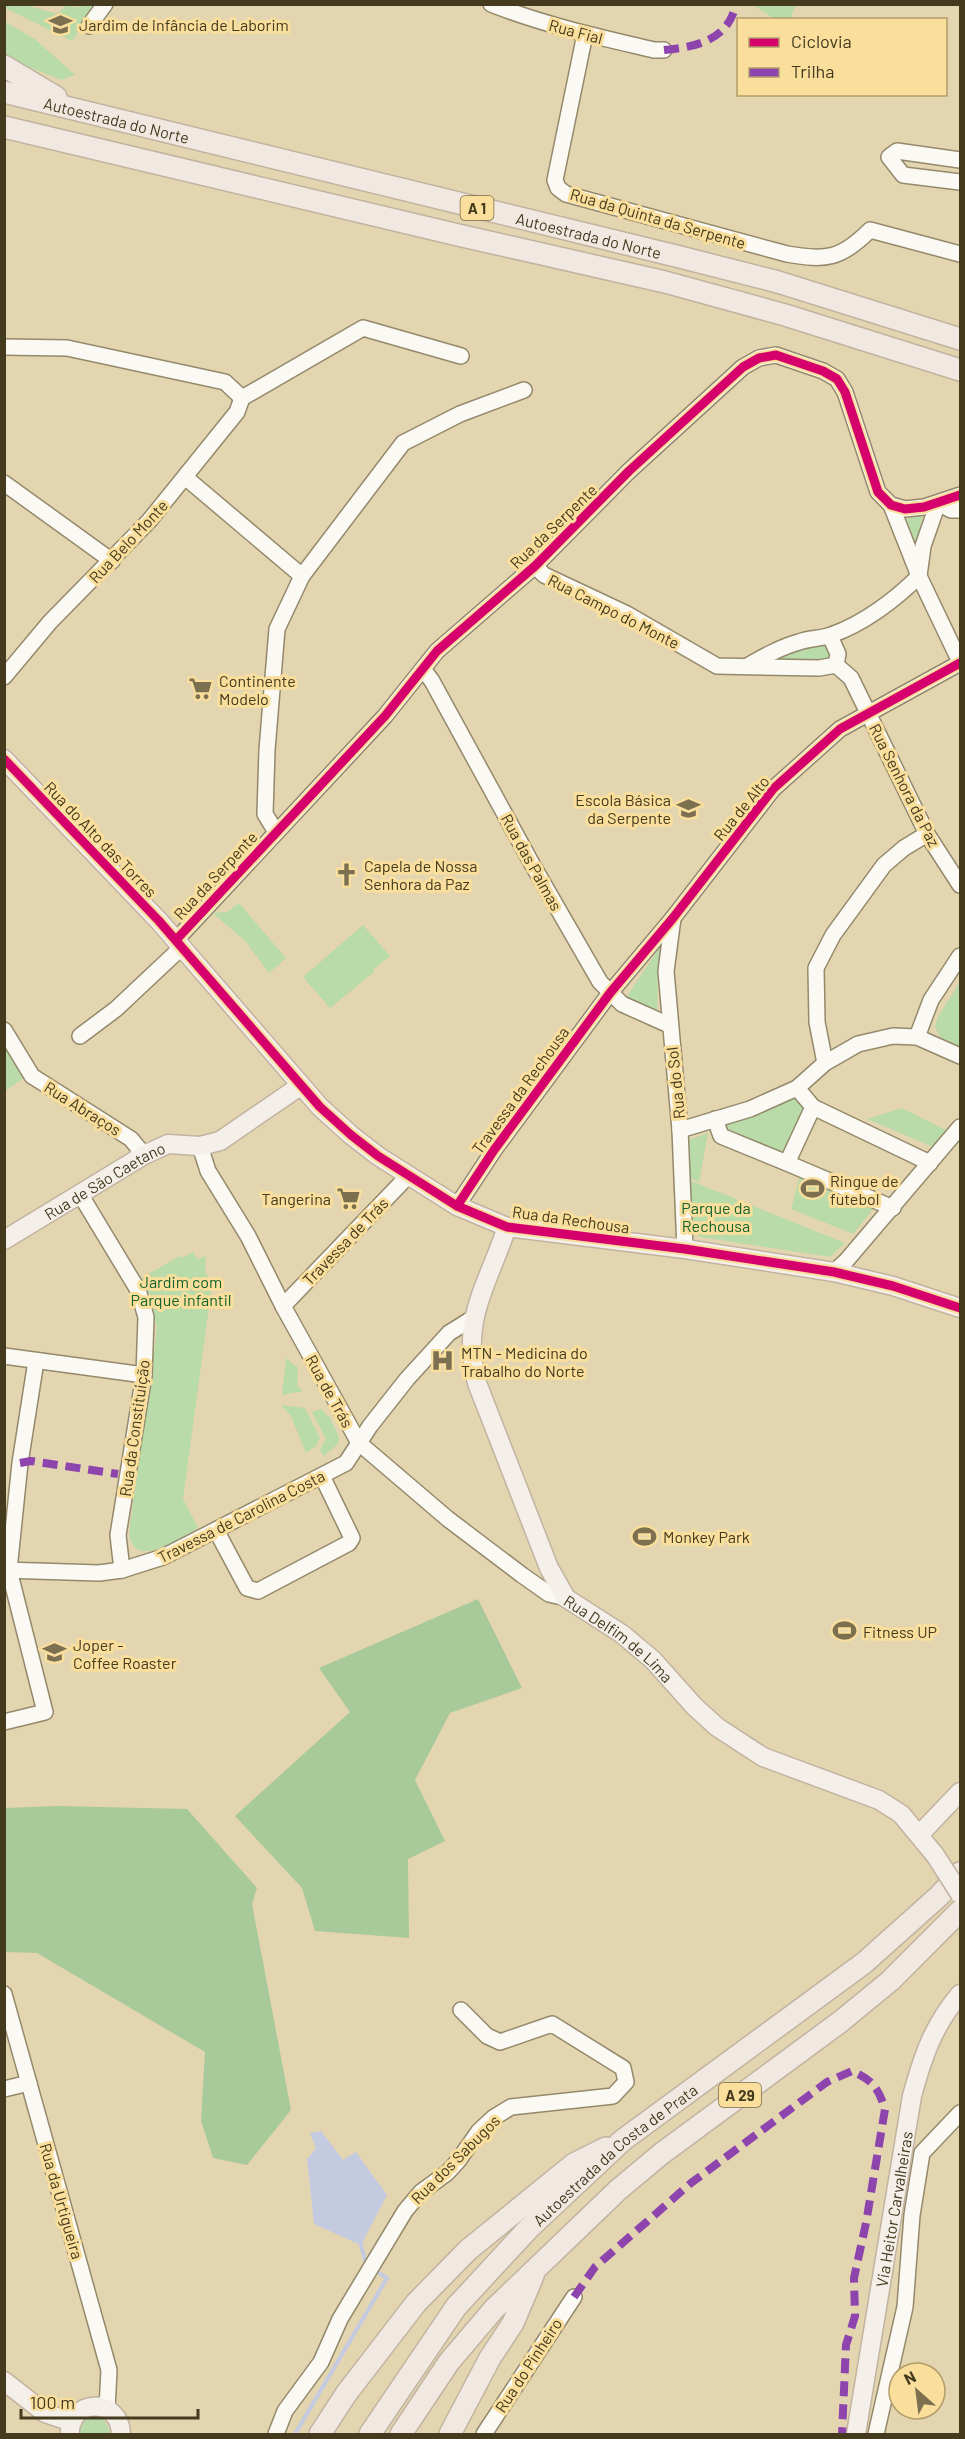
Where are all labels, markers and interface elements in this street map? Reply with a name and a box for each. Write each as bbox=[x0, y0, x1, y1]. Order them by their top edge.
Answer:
school or university icon: Jardim de Infância de Laborim bbox=[48, 11, 74, 37]
place label: Jardim de Infância de Laborim bbox=[79, 15, 289, 34]
street label: Rua Fial bbox=[547, 15, 605, 47]
legend bbox=[737, 18, 947, 96]
text: Ciclovia bbox=[791, 30, 852, 52]
text: Trilha bbox=[791, 60, 835, 82]
street label: Autoestrada do Norte bbox=[42, 93, 191, 146]
street label: Rua da Quinta da Serpente bbox=[568, 184, 748, 252]
road number: A 1 bbox=[460, 196, 494, 220]
street label: Autoestrada do Norte bbox=[514, 208, 664, 262]
street label: Rua da Serpente bbox=[506, 480, 600, 572]
street label: Rua Belo Monte bbox=[85, 495, 171, 587]
street label: Rua Campo do Monte bbox=[545, 570, 683, 652]
place label: Continente Modelo bbox=[219, 671, 296, 708]
supermarket icon: Continente Modelo bbox=[188, 676, 214, 702]
street label: Rua Senhora da Paz bbox=[866, 720, 944, 850]
street label: Rua de Alto bbox=[709, 772, 773, 844]
street label: Rua do Alto das Torres bbox=[41, 777, 161, 901]
place label: Escola Básica da Serpente bbox=[575, 790, 671, 827]
school or university icon: Escola Básica da Serpente bbox=[676, 795, 702, 821]
street label: Rua das Palmas bbox=[498, 810, 566, 914]
street label: Rua da Serpente bbox=[169, 827, 261, 923]
place label: Capela de Nossa Senhora da Paz bbox=[364, 856, 477, 893]
church icon: Capela de Nossa Senhora da Paz bbox=[333, 861, 359, 887]
street label: Travessa da Rechousa bbox=[467, 1023, 573, 1157]
street label: Rua do Sol bbox=[662, 1046, 688, 1120]
street label: Rua Abraços bbox=[41, 1077, 125, 1139]
street label: Rua de São Caetano bbox=[41, 1137, 168, 1223]
place label: Ringue de futebol bbox=[830, 1171, 899, 1208]
sports icon: Ringue de futebol bbox=[799, 1176, 825, 1202]
supermarket icon: Tangerina bbox=[336, 1185, 362, 1211]
place label: Tangerina bbox=[262, 1189, 331, 1208]
street label: Travessa de Trás bbox=[298, 1193, 392, 1289]
park label: Parque da Rechousa bbox=[681, 1198, 751, 1235]
street label: Rua da Rechousa bbox=[511, 1201, 631, 1237]
park label: Jardim com Parque infantil bbox=[131, 1272, 231, 1309]
place label: MTN - Medicina do Trabalho do Norte bbox=[461, 1343, 588, 1380]
hospital icon: MTN - Medicina do Trabalho do Norte bbox=[430, 1348, 456, 1374]
street label: Rua de Trás bbox=[302, 1351, 358, 1431]
street label: Rua da Constituição bbox=[115, 1358, 153, 1498]
street label: Travessa de Carolina Costa bbox=[154, 1466, 328, 1566]
sports icon: Monkey Park bbox=[632, 1523, 658, 1549]
place label: Monkey Park bbox=[663, 1527, 750, 1546]
street label: Rua Delfim de Lima bbox=[561, 1590, 678, 1686]
sports icon: Fitness UP bbox=[832, 1618, 858, 1644]
place label: Fitness UP bbox=[863, 1622, 937, 1641]
place label: Joper - Coffee Roaster bbox=[73, 1635, 177, 1672]
school or university icon: Joper - Coffee Roaster bbox=[42, 1640, 68, 1666]
street label: Autoestrada da Costa de Prata bbox=[528, 2079, 701, 2229]
road number: A 29 bbox=[719, 2083, 761, 2107]
street label: Rua dos Sabugos bbox=[407, 2111, 503, 2207]
street label: Via Heitor Carvalheiras bbox=[871, 2130, 916, 2288]
street label: Rua da Urtigueira bbox=[36, 2141, 88, 2261]
street label: Rua do Pinheiro bbox=[491, 2314, 565, 2416]
north arrow bbox=[887, 2361, 947, 2421]
text: N bbox=[901, 2366, 919, 2388]
scale bar bbox=[21, 2382, 198, 2420]
text: 100 m bbox=[30, 2391, 75, 2413]

